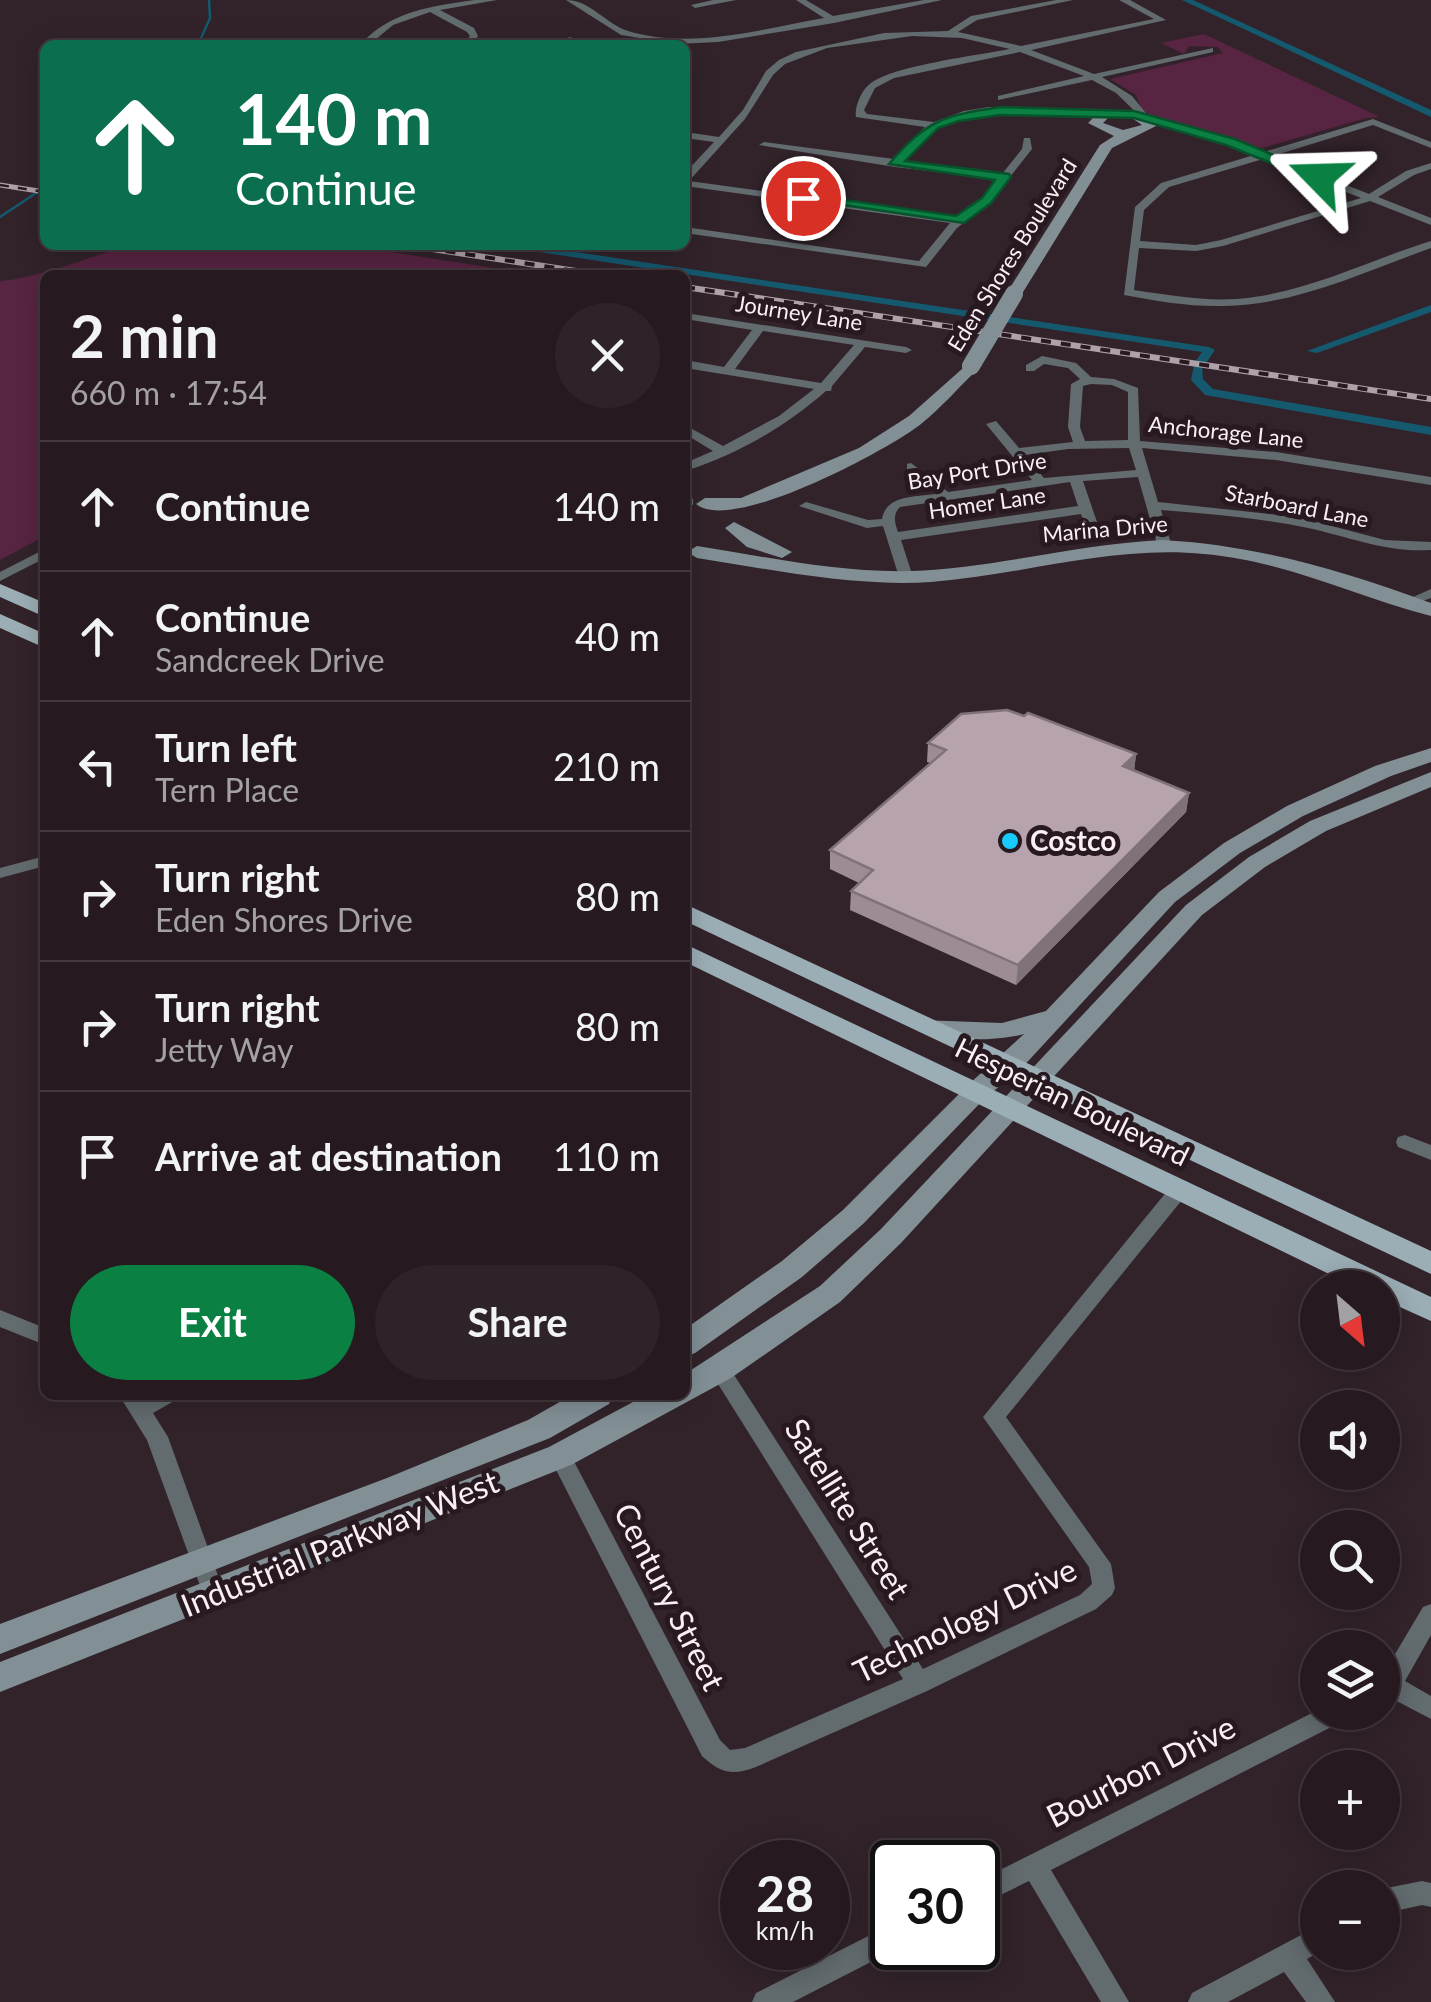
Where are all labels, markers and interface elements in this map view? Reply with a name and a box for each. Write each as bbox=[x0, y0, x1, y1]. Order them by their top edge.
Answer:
text: 140 m bbox=[235, 76, 432, 160]
icon: ahead bbox=[70, 80, 200, 210]
position arrow bbox=[1267, 125, 1371, 229]
street label: Eden Shores Boulevard bbox=[941, 153, 1082, 356]
pin bbox=[761, 156, 846, 241]
text: Continue bbox=[235, 161, 417, 215]
icon: arrive bbox=[776, 171, 831, 226]
street label: Journey Lane bbox=[734, 289, 864, 336]
text: 2 min bbox=[70, 299, 219, 371]
button: close bbox=[555, 303, 660, 408]
text: 660 m · 17:54 bbox=[70, 373, 267, 412]
street label: Anchorage Lane bbox=[1147, 410, 1305, 453]
street label: Bay Port Drive bbox=[906, 446, 1048, 495]
street label: Starboard Lane bbox=[1223, 478, 1371, 533]
icon: ahead bbox=[70, 479, 125, 534]
street label: Homer Lane bbox=[927, 481, 1047, 524]
text: Continue bbox=[155, 483, 310, 529]
text: 140 m bbox=[553, 483, 660, 529]
street label: Marina Drive bbox=[1041, 510, 1169, 547]
text: Continue bbox=[155, 594, 310, 640]
icon: ahead bbox=[70, 609, 125, 664]
text: 40 m bbox=[575, 613, 660, 659]
text: Sandcreek Drive bbox=[155, 640, 385, 679]
text: Turn left bbox=[155, 724, 297, 770]
icon: left bbox=[70, 739, 125, 794]
text: 210 m bbox=[553, 743, 660, 789]
text: Tern Place bbox=[155, 770, 299, 809]
place label: Costco bbox=[1030, 823, 1116, 857]
marker: Costco bbox=[999, 830, 1021, 852]
text: Turn right bbox=[155, 854, 320, 900]
icon: right bbox=[70, 869, 125, 924]
text: 80 m bbox=[575, 873, 660, 919]
text: Eden Shores Drive bbox=[155, 900, 413, 939]
text: Turn right bbox=[155, 984, 320, 1030]
icon: right bbox=[70, 999, 125, 1054]
text: 80 m bbox=[575, 1003, 660, 1049]
text: Jetty Way bbox=[155, 1030, 293, 1069]
street label: Hesperian Boulevard bbox=[950, 1030, 1195, 1172]
icon: arrive bbox=[70, 1129, 125, 1184]
text: Arrive at destination bbox=[155, 1133, 502, 1179]
text: 110 m bbox=[553, 1133, 660, 1179]
button: Exit bbox=[70, 1265, 355, 1380]
button: Share bbox=[375, 1265, 660, 1380]
north arrow bbox=[1300, 1270, 1400, 1370]
map controls bbox=[1300, 1270, 1400, 1970]
button: sound bbox=[1300, 1390, 1400, 1490]
street label: Satellite Street bbox=[778, 1411, 919, 1606]
street label: Industrial Parkway West bbox=[175, 1461, 504, 1624]
street label: Century Street bbox=[606, 1496, 734, 1697]
button: search bbox=[1300, 1510, 1400, 1610]
street label: Technology Drive bbox=[846, 1549, 1082, 1691]
button: layers bbox=[1300, 1630, 1400, 1730]
street label: Bourbon Drive bbox=[1039, 1706, 1241, 1835]
button: + bbox=[1300, 1750, 1400, 1850]
speed limit sign: 30 bbox=[870, 1840, 1000, 1970]
text: 28 bbox=[756, 1863, 814, 1923]
button: − bbox=[1300, 1870, 1400, 1970]
text: km/h bbox=[756, 1915, 814, 1945]

